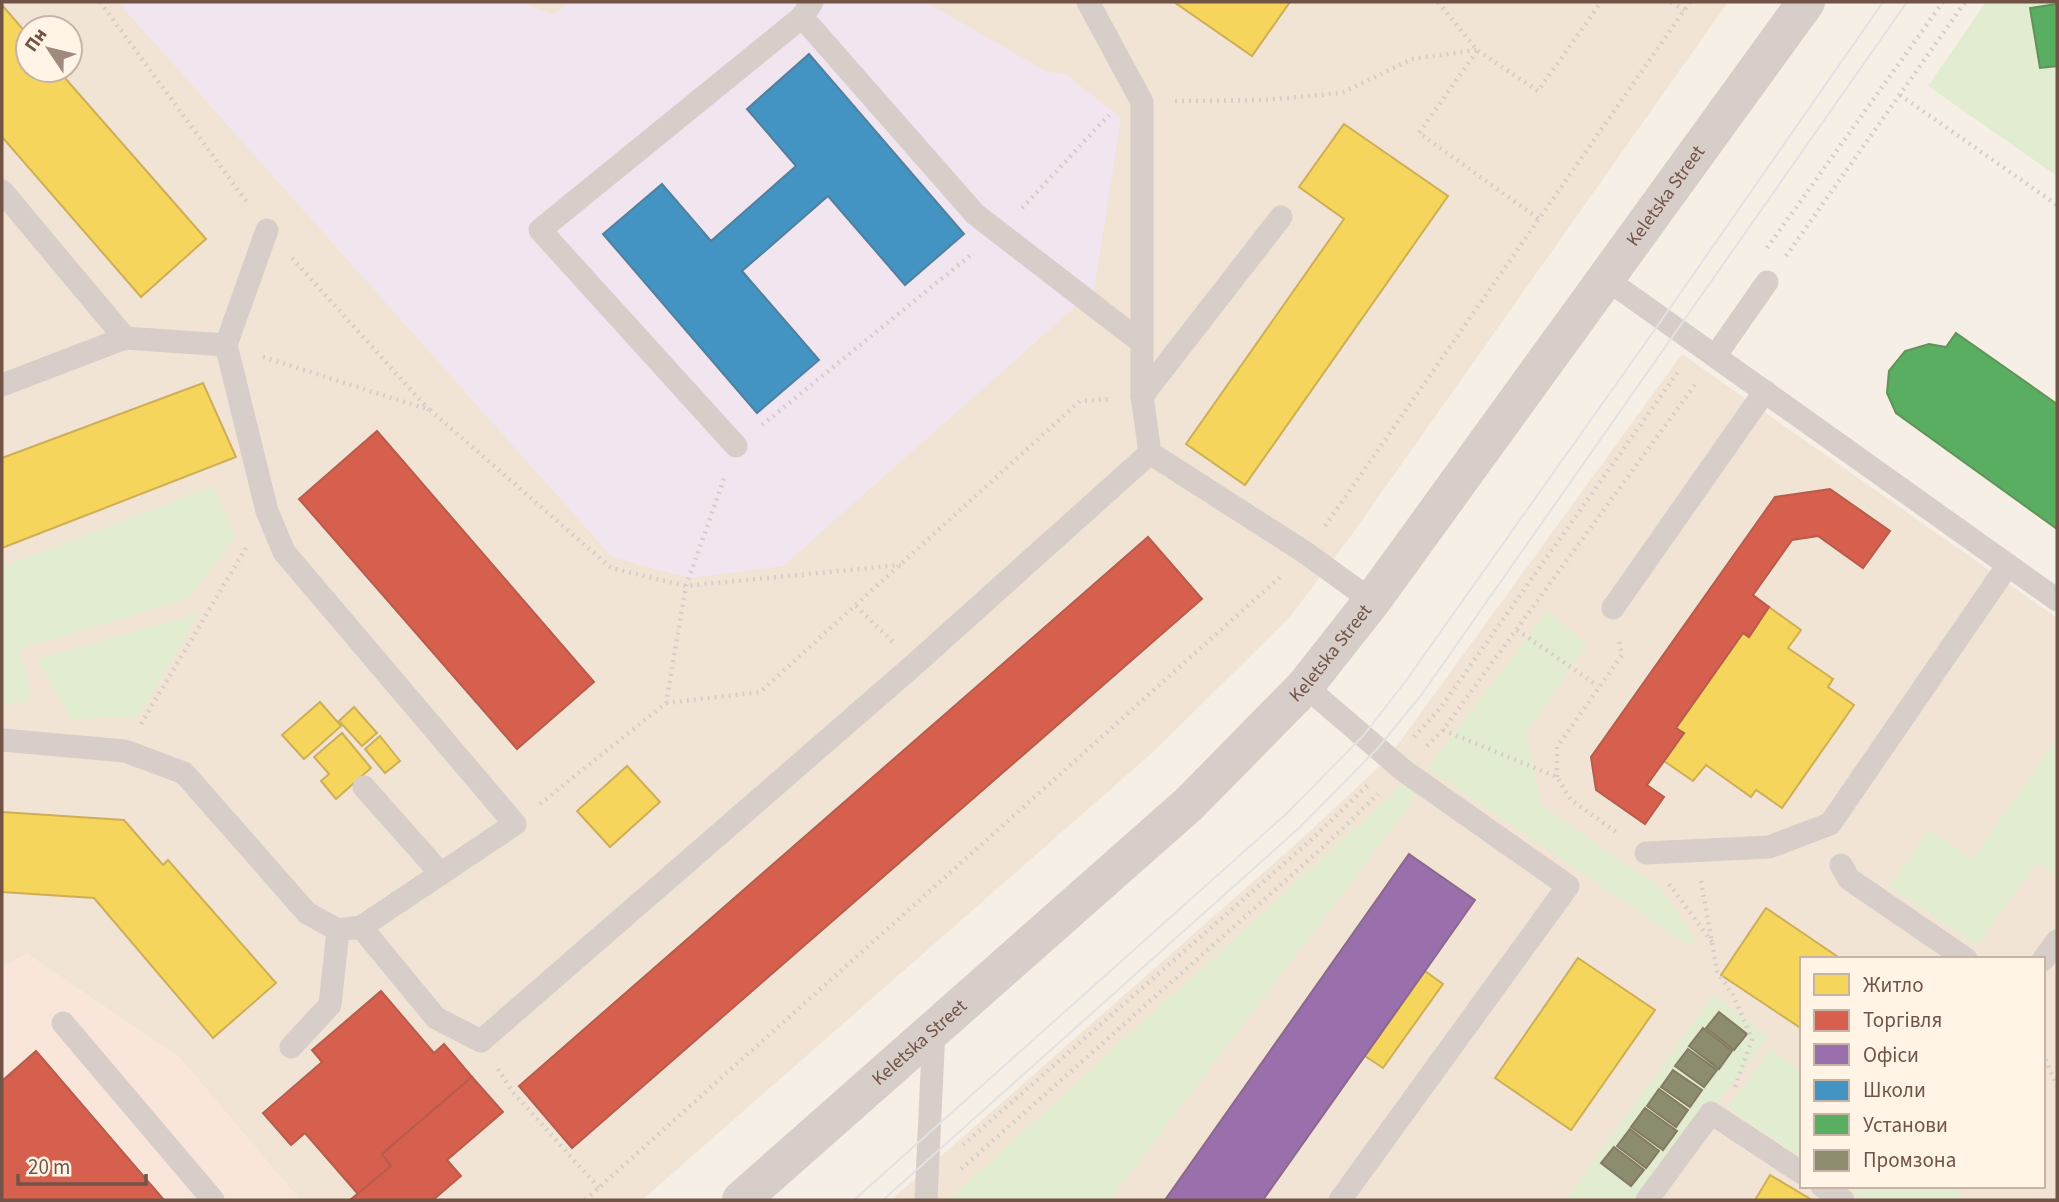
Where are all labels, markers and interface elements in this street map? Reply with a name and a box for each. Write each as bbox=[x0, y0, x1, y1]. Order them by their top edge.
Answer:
north arrow bbox=[14, 14, 84, 84]
text: Пн bbox=[18, 23, 54, 58]
street label: Keletska Street bbox=[1620, 139, 1712, 252]
street label: Keletska Street bbox=[1283, 598, 1378, 708]
legend bbox=[1800, 957, 2045, 1188]
text: Житло bbox=[1863, 970, 1924, 1000]
street label: Keletska Street bbox=[866, 993, 973, 1092]
text: Торгівля bbox=[1863, 1005, 1942, 1035]
text: Офіси bbox=[1863, 1040, 1919, 1070]
text: Школи bbox=[1863, 1075, 1926, 1105]
text: Установи bbox=[1863, 1110, 1948, 1140]
scale bar bbox=[18, 1142, 145, 1186]
text: Промзона bbox=[1863, 1145, 1956, 1175]
text: 20 m bbox=[28, 1152, 70, 1182]

